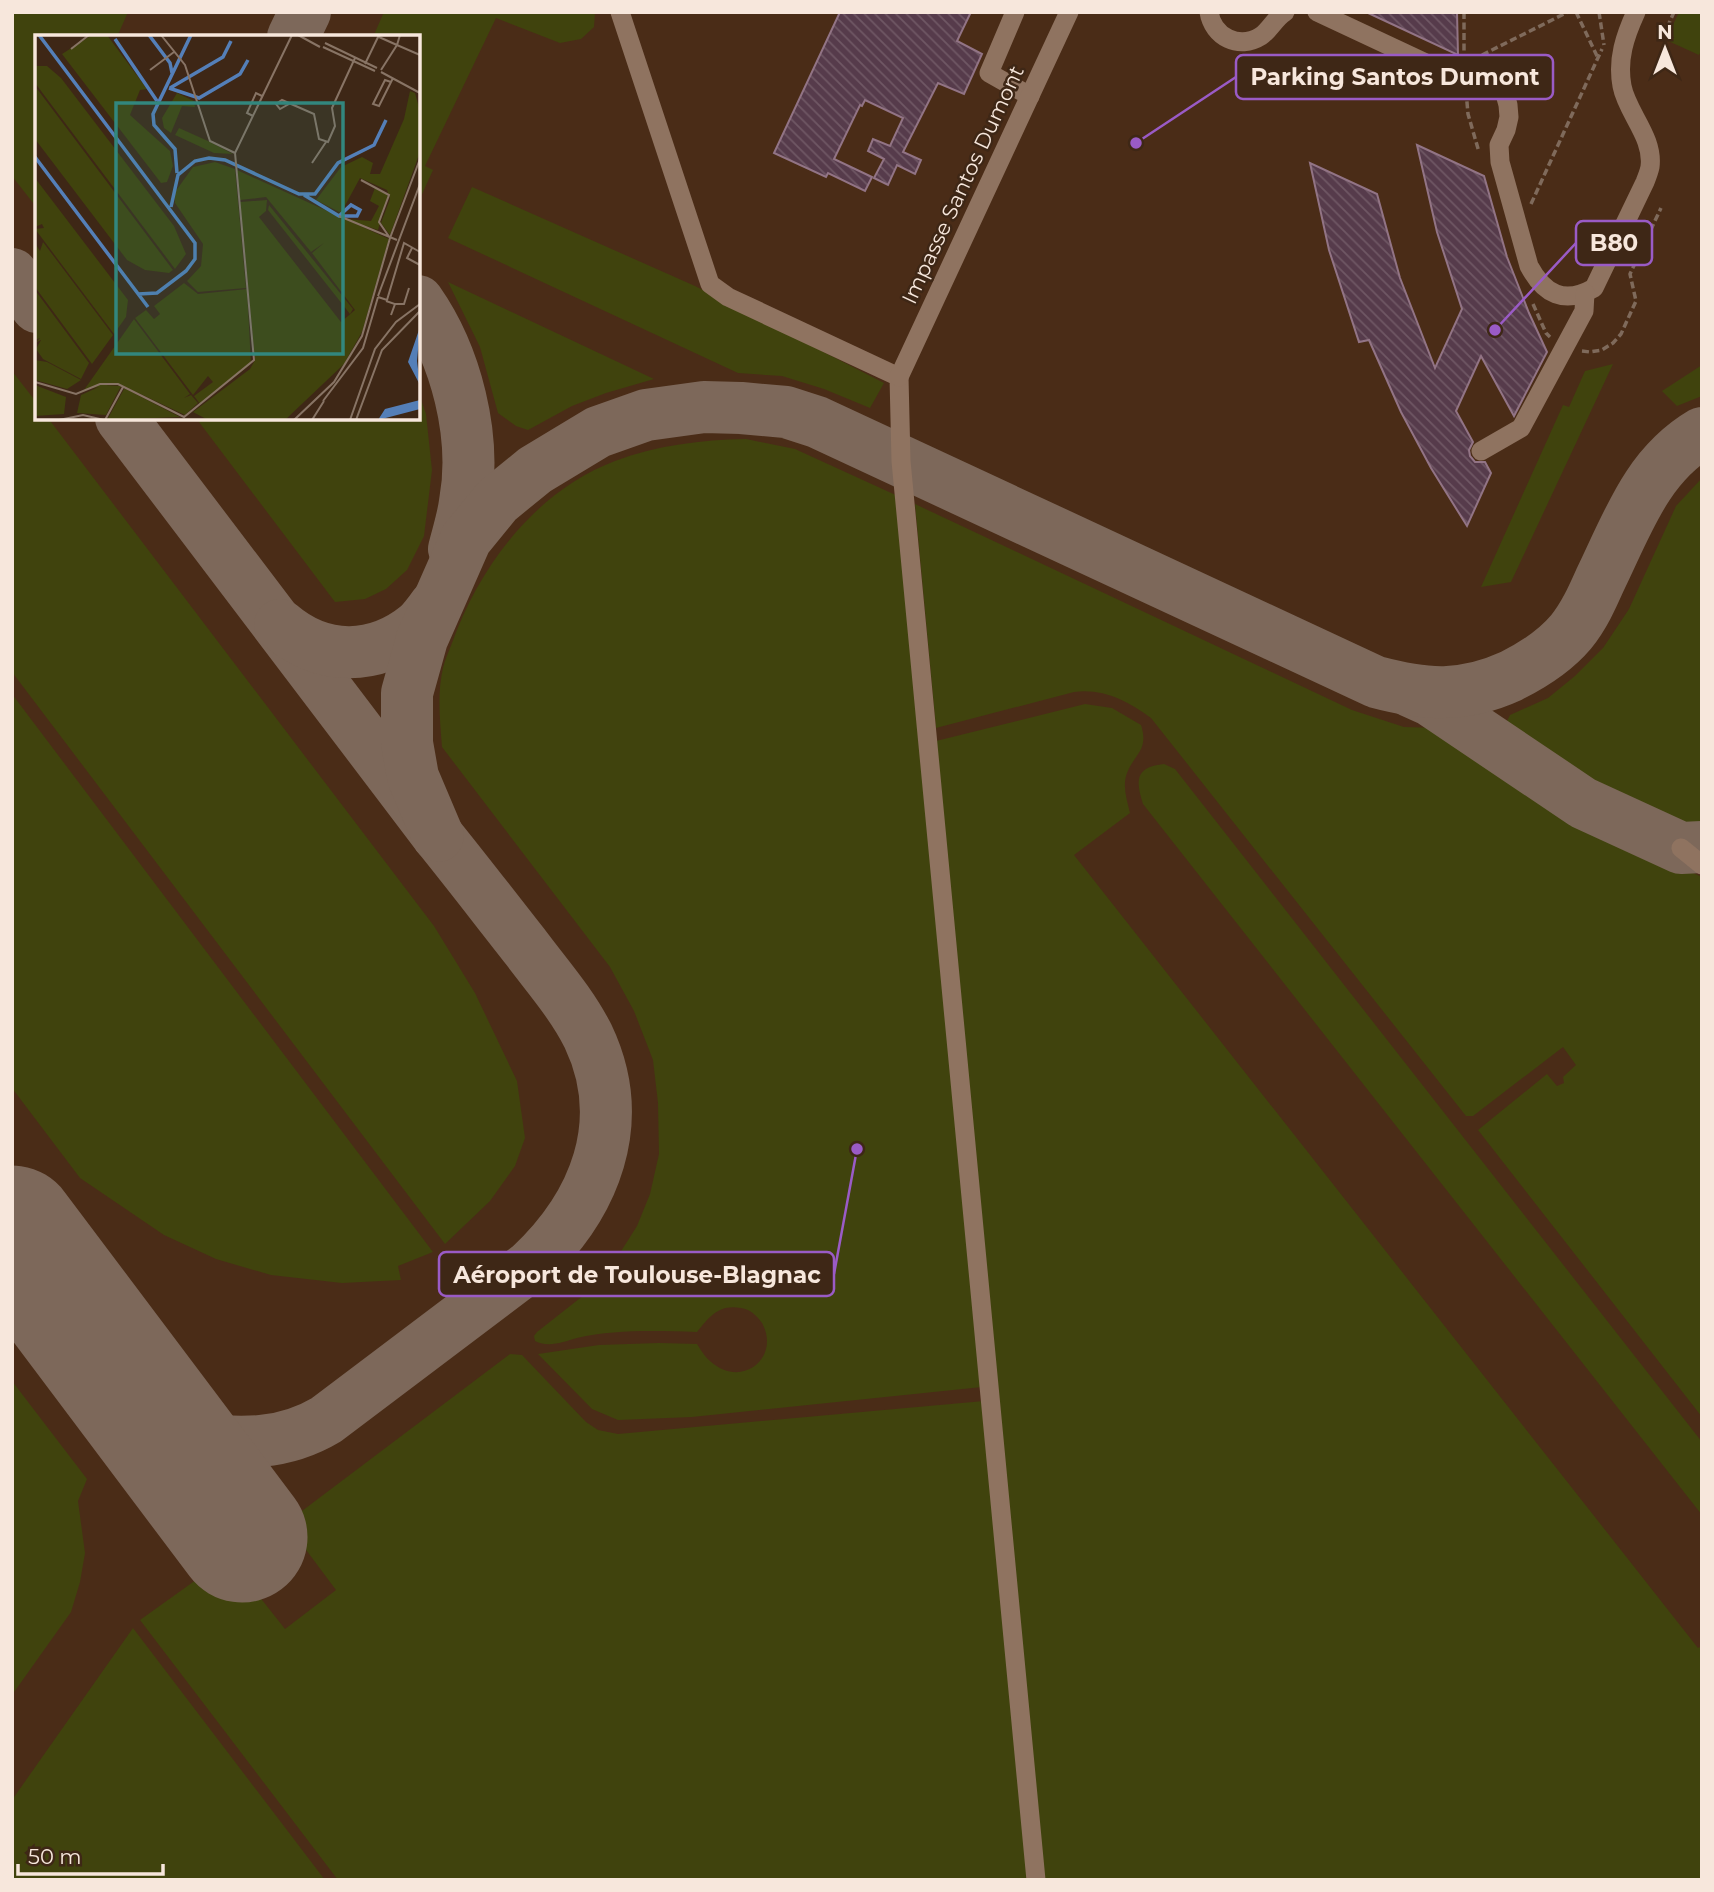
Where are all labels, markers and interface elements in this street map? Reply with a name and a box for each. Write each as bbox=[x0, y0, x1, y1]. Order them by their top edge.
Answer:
north arrow bbox=[1630, 14, 1700, 84]
text: N bbox=[1657, 21, 1673, 44]
inset map bbox=[35, 35, 420, 420]
callout: Parking Santos Dumont bbox=[1236, 55, 1553, 99]
street label: Impasse Santos Dumont bbox=[896, 62, 1029, 308]
text: Parking Santos Dumont bbox=[1250, 63, 1540, 91]
callout: B80 bbox=[1576, 221, 1652, 265]
text: B80 bbox=[1590, 229, 1638, 257]
callout: Aéroport de Toulouse-Blagnac bbox=[439, 1252, 834, 1296]
text: Aéroport de Toulouse-Blagnac bbox=[452, 1261, 821, 1289]
scale bar bbox=[18, 1832, 163, 1876]
text: 50 m bbox=[28, 1844, 82, 1869]

